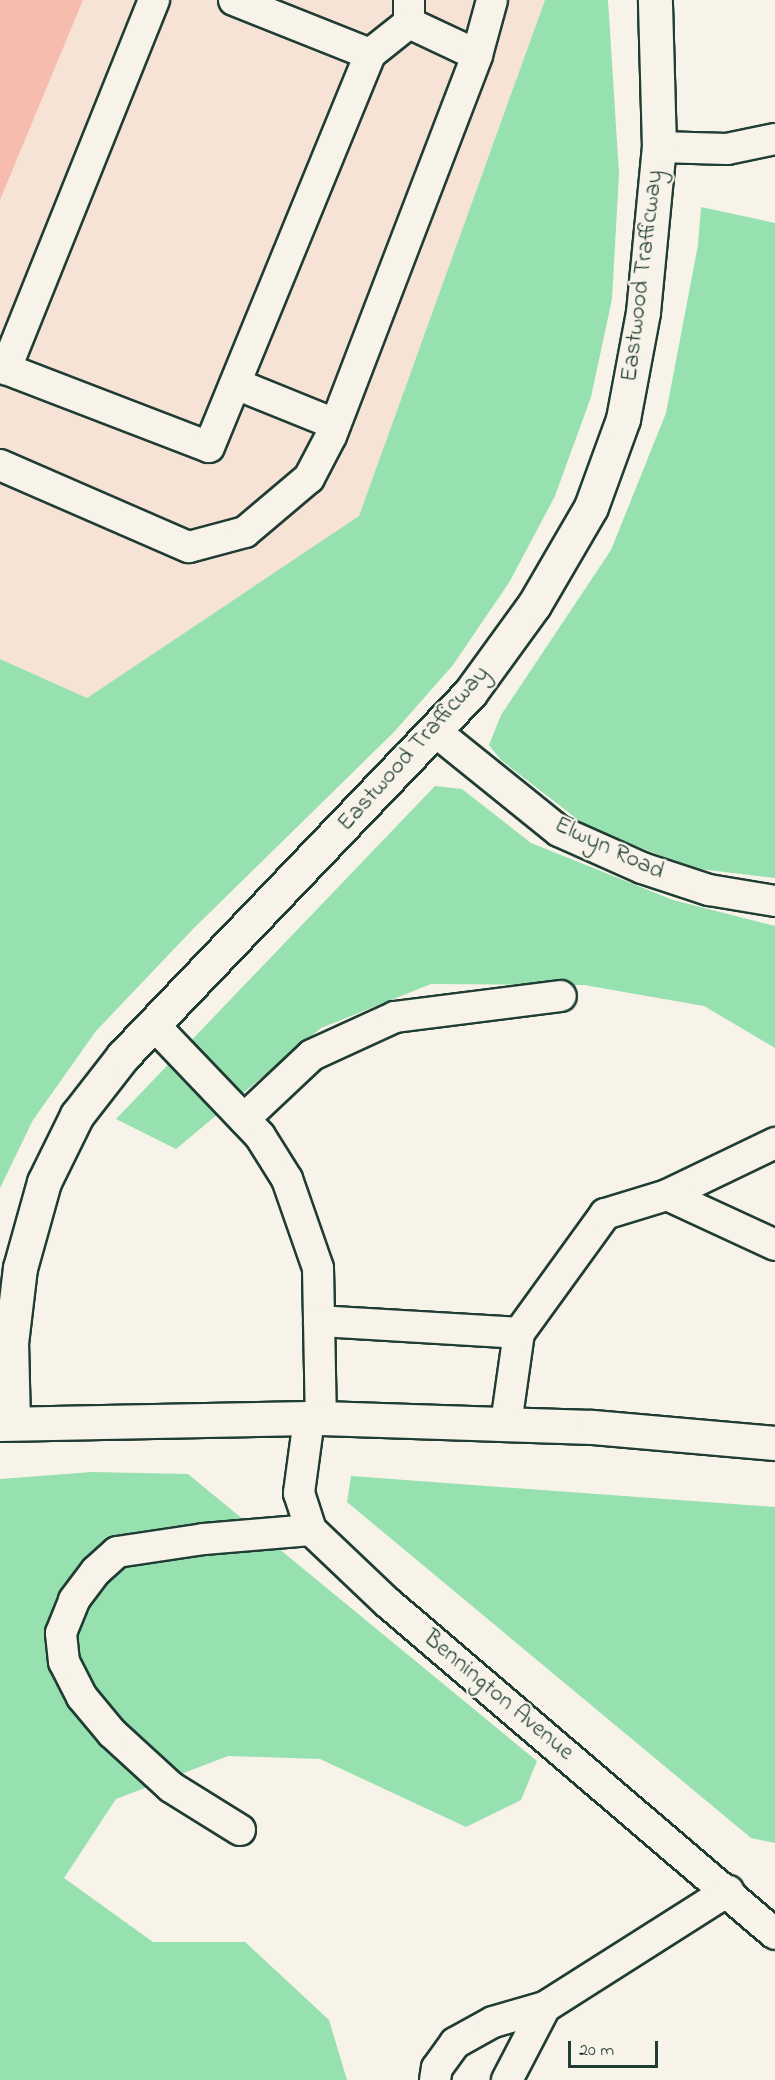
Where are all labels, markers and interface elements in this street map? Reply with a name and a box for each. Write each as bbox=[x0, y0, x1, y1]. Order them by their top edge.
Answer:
street label: Eastwood Trafficway bbox=[616, 169, 670, 383]
street label: Eastwood Trafficway bbox=[332, 660, 496, 838]
street label: Elwyn Road bbox=[550, 811, 668, 887]
street label: Bennington Avenue bbox=[417, 1625, 579, 1767]
scale bar bbox=[571, 2029, 661, 2067]
text: 20 m bbox=[579, 2038, 614, 2064]

